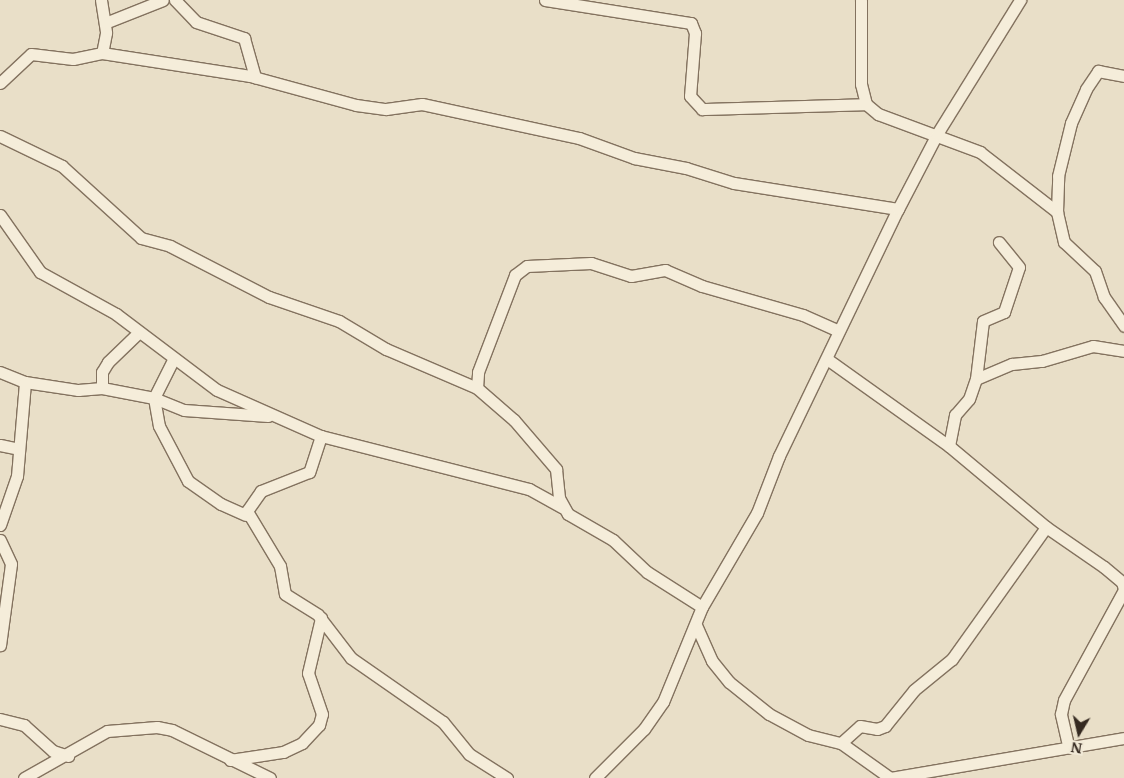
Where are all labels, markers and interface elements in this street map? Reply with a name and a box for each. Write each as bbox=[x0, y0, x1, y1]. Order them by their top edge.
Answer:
north arrow bbox=[1054, 708, 1104, 758]
text: N bbox=[1070, 738, 1084, 758]

